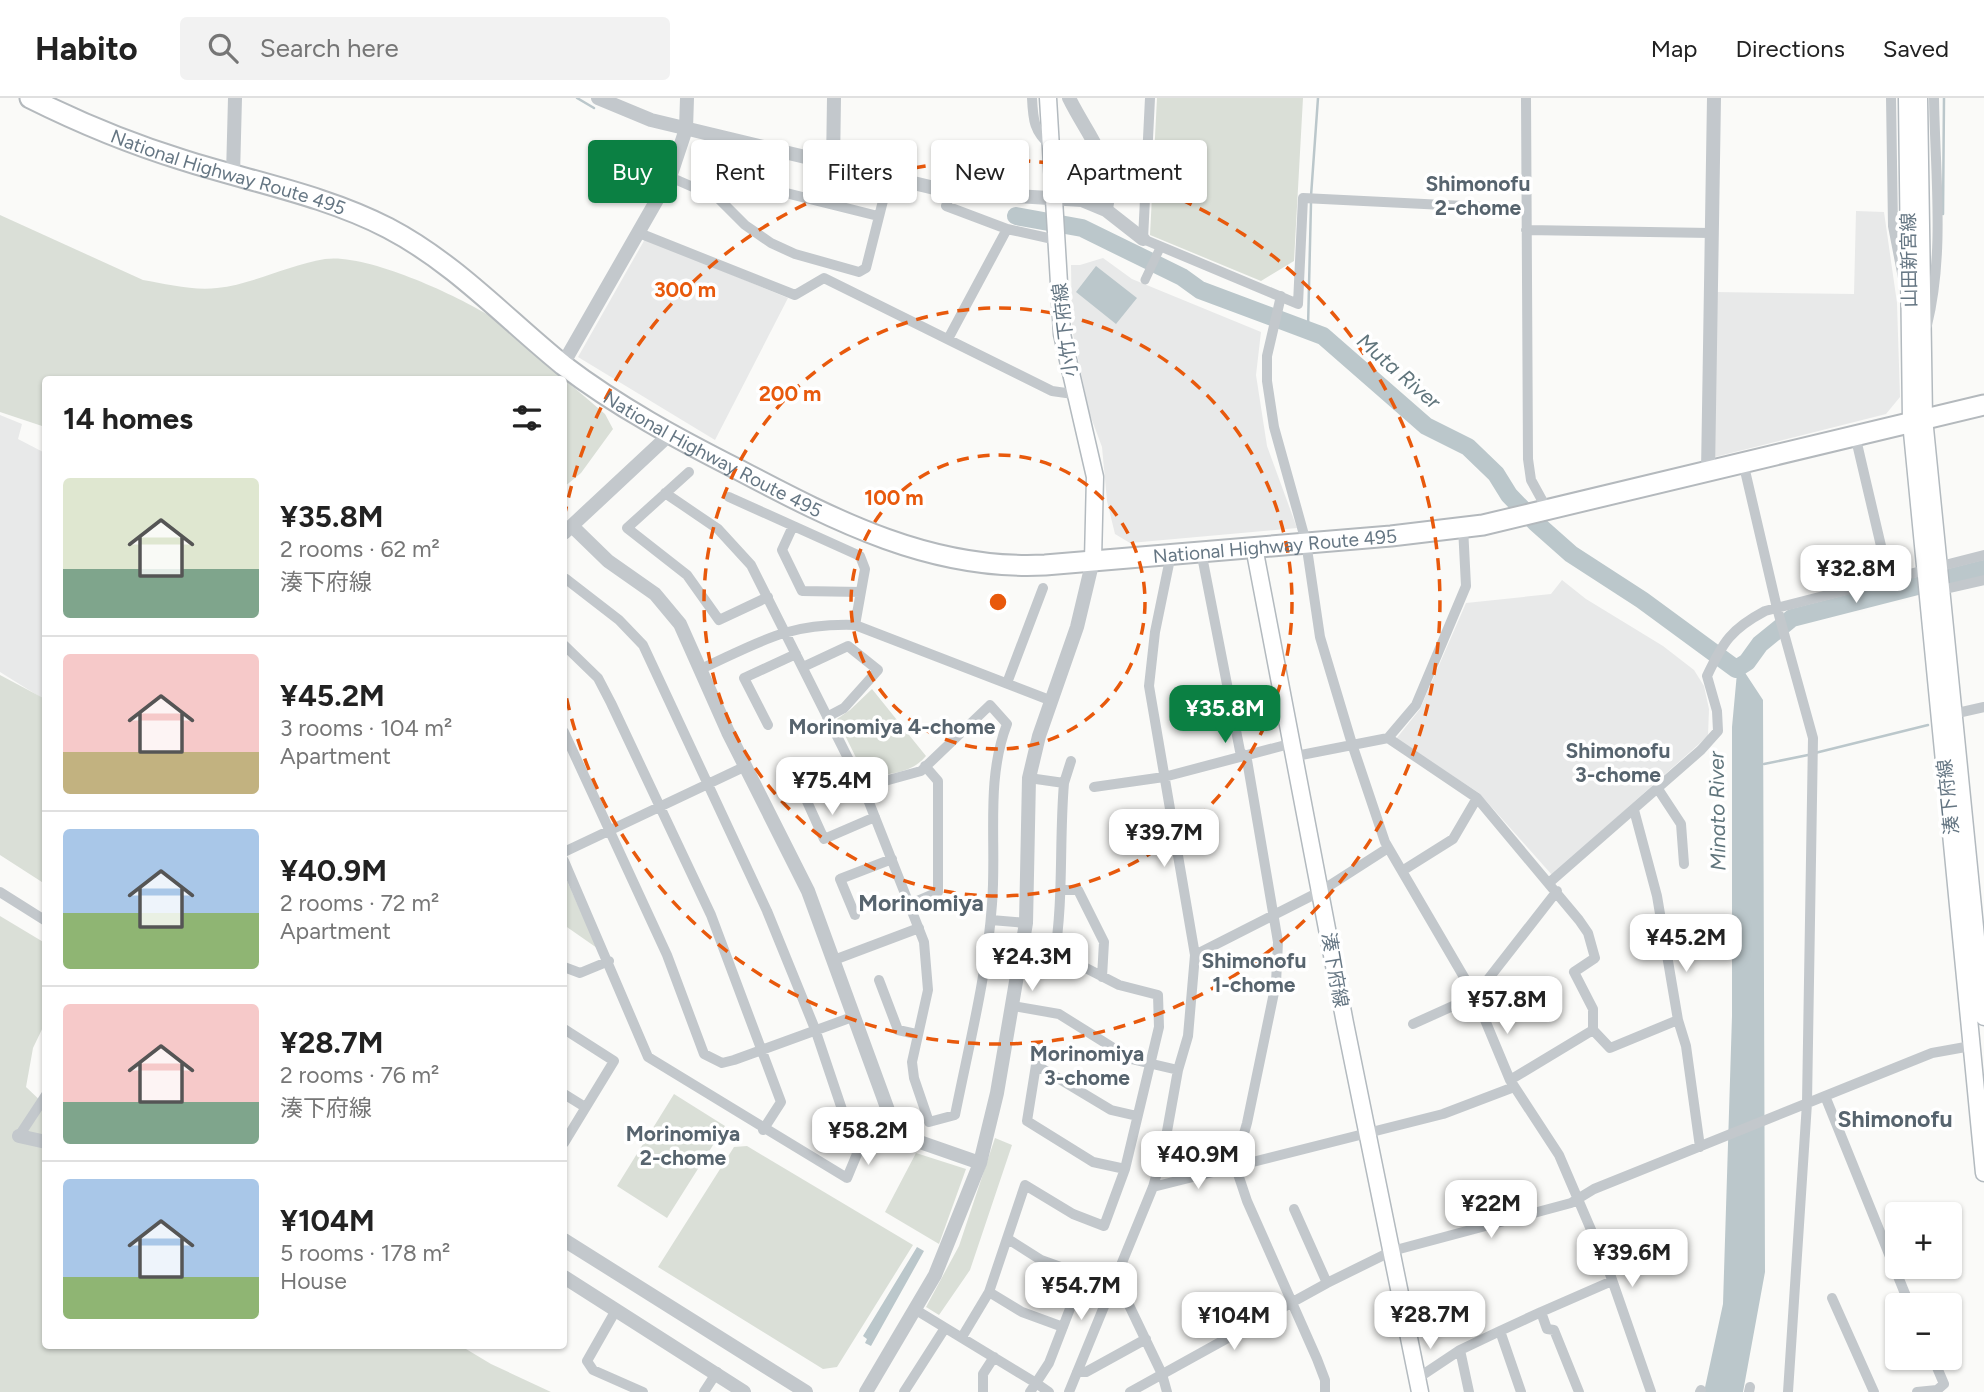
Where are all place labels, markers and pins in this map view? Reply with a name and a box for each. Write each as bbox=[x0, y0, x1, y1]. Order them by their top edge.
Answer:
pin: ¥32.8M bbox=[1799, 546, 1913, 605]
centre of rings bbox=[986, 590, 1010, 614]
pin: ¥35.8M bbox=[1168, 686, 1282, 745]
pin: ¥75.4M bbox=[775, 758, 889, 817]
pin: ¥39.7M bbox=[1107, 810, 1221, 869]
pin: ¥45.2M bbox=[1629, 914, 1743, 974]
pin: ¥24.3M bbox=[975, 934, 1089, 993]
pin: ¥57.8M bbox=[1450, 976, 1564, 1036]
pin: ¥58.2M bbox=[811, 1108, 925, 1167]
pin: ¥40.9M bbox=[1141, 1132, 1255, 1191]
pin: ¥22M bbox=[1450, 1180, 1532, 1240]
pin: ¥39.6M bbox=[1575, 1230, 1689, 1289]
pin: ¥54.7M bbox=[1024, 1262, 1138, 1322]
pin: ¥104M bbox=[1185, 1292, 1283, 1352]
pin: ¥28.7M bbox=[1373, 1292, 1487, 1351]

